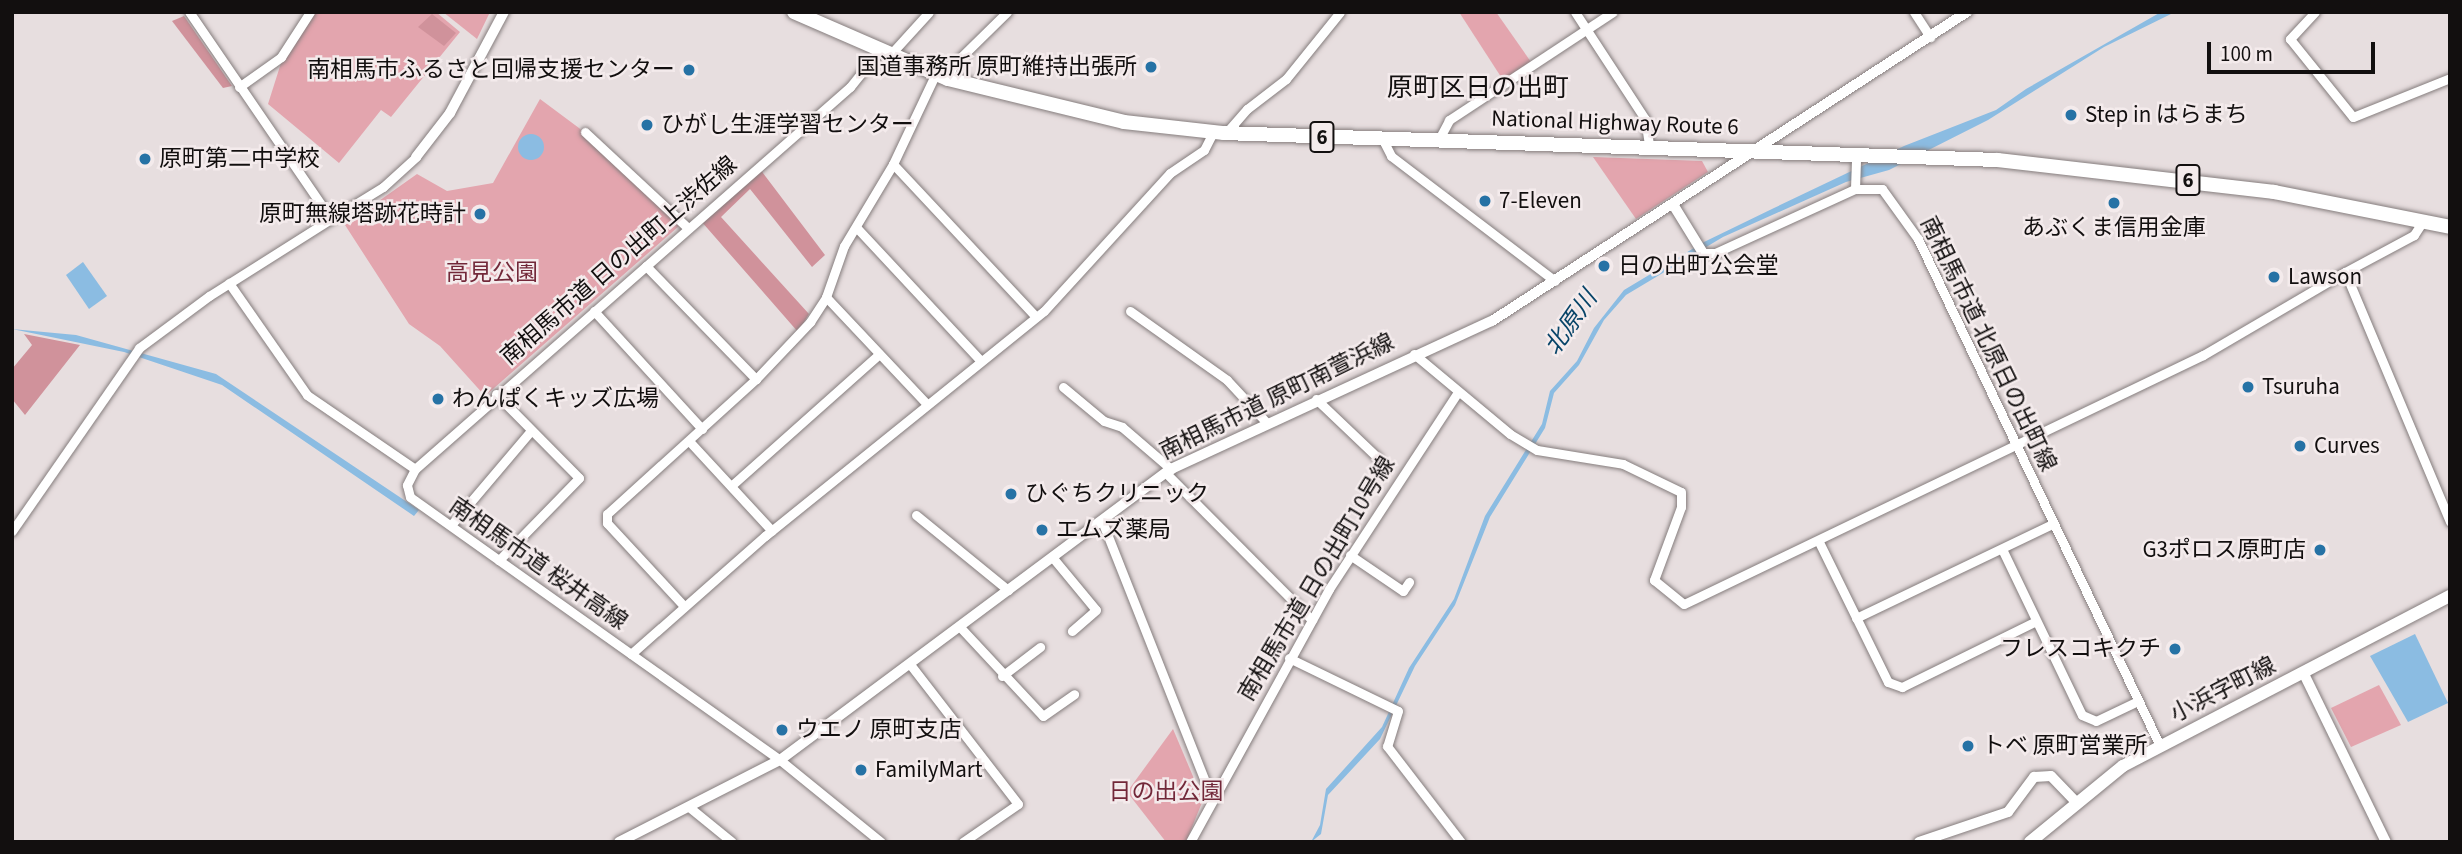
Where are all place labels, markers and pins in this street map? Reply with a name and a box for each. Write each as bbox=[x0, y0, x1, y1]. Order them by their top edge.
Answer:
place label: 国道事務所 原町維持出張所 bbox=[856, 53, 1137, 81]
place label: 南相馬市ふるさと回帰支援センター bbox=[307, 56, 675, 84]
marker: 国道事務所 原町維持出張所 bbox=[1143, 59, 1159, 75]
marker: 南相馬市ふるさと回帰支援センター bbox=[681, 62, 697, 78]
place label: Step in はらまち bbox=[2085, 101, 2248, 129]
marker: Step in はらまち bbox=[2063, 107, 2079, 123]
place label: ひがし生涯学習センター bbox=[661, 111, 914, 139]
marker: ひがし生涯学習センター bbox=[639, 117, 655, 133]
place label: 原町第二中学校 bbox=[159, 145, 320, 173]
marker: 原町第二中学校 bbox=[137, 151, 153, 167]
place label: 7-Eleven bbox=[1499, 187, 1582, 215]
marker: 7-Eleven bbox=[1477, 193, 1493, 209]
marker: あぶくま信用金庫 bbox=[2106, 195, 2122, 211]
place label: 原町無線塔跡花時計 bbox=[259, 200, 466, 228]
marker: 原町無線塔跡花時計 bbox=[472, 206, 488, 222]
place label: あぶくま信用金庫 bbox=[2022, 214, 2206, 242]
place label: 日の出町公会堂 bbox=[1618, 252, 1779, 280]
marker: 日の出町公会堂 bbox=[1596, 258, 1612, 274]
place label: Lawson bbox=[2288, 263, 2362, 291]
marker: Lawson bbox=[2266, 269, 2282, 285]
place label: Tsuruha bbox=[2262, 373, 2340, 401]
marker: Tsuruha bbox=[2240, 379, 2256, 395]
place label: わんぱくキッズ広場 bbox=[452, 385, 659, 413]
marker: わんぱくキッズ広場 bbox=[430, 391, 446, 407]
place label: Curves bbox=[2314, 432, 2380, 460]
marker: Curves bbox=[2292, 438, 2308, 454]
place label: ひぐちクリニック bbox=[1025, 480, 1209, 508]
marker: ひぐちクリニック bbox=[1003, 486, 1019, 502]
place label: エムズ薬局 bbox=[1056, 516, 1171, 544]
marker: エムズ薬局 bbox=[1034, 522, 1050, 538]
place label: G3ポロス原町店 bbox=[2142, 536, 2306, 564]
marker: G3ポロス原町店 bbox=[2312, 542, 2328, 558]
place label: フレスコキクチ bbox=[2000, 635, 2161, 663]
marker: フレスコキクチ bbox=[2167, 641, 2183, 657]
place label: ウエノ 原町支店 bbox=[796, 716, 962, 744]
marker: ウエノ 原町支店 bbox=[774, 722, 790, 738]
place label: トベ 原町営業所 bbox=[1982, 732, 2148, 760]
marker: トベ 原町営業所 bbox=[1960, 738, 1976, 754]
place label: FamilyMart bbox=[875, 756, 983, 784]
marker: FamilyMart bbox=[853, 762, 869, 778]

